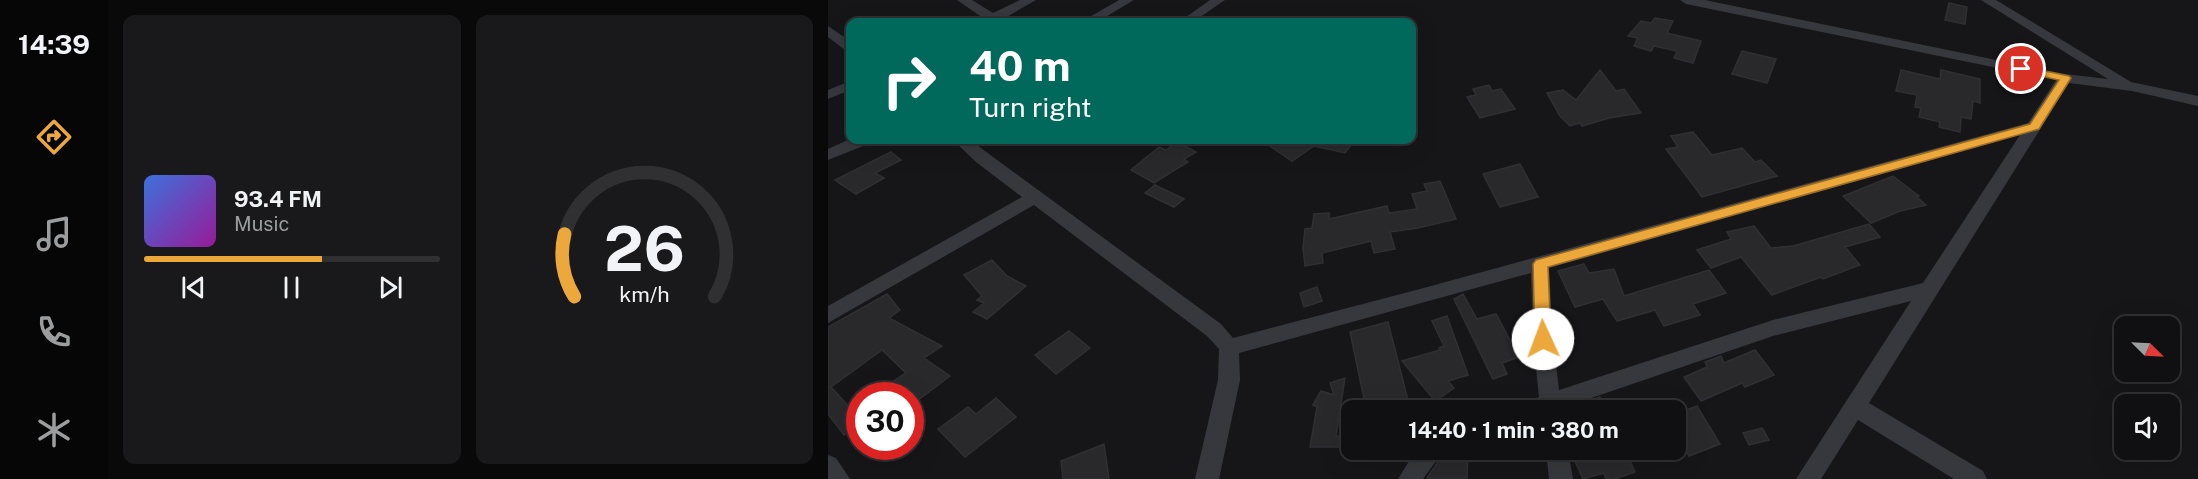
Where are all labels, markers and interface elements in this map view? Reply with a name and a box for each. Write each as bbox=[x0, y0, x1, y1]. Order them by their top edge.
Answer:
text: 14:39 bbox=[18, 28, 90, 60]
text: 40 m bbox=[969, 41, 1071, 90]
icon: right bbox=[870, 42, 948, 120]
pin bbox=[1995, 43, 2046, 94]
icon: arrive bbox=[2004, 52, 2037, 85]
text: Turn right bbox=[969, 91, 1092, 123]
icon: directions bbox=[33, 116, 75, 158]
text: 93.4 FM bbox=[234, 186, 322, 212]
text: Music bbox=[234, 212, 289, 236]
text: 26 bbox=[604, 212, 685, 285]
icon: music bbox=[33, 213, 75, 255]
icon: previous bbox=[177, 271, 210, 304]
icon: pause bbox=[275, 271, 308, 304]
icon: next bbox=[374, 271, 407, 304]
text: km/h bbox=[619, 282, 669, 307]
position arrow bbox=[1511, 307, 1575, 371]
icon: phone bbox=[33, 311, 75, 353]
north arrow bbox=[2114, 316, 2180, 382]
map controls bbox=[2114, 316, 2180, 460]
speed limit sign: 30 bbox=[846, 382, 924, 460]
button: sound bbox=[2114, 394, 2180, 460]
icon: climate bbox=[33, 409, 75, 451]
text: 14:40 · 1 min · 380 m bbox=[1408, 417, 1619, 443]

